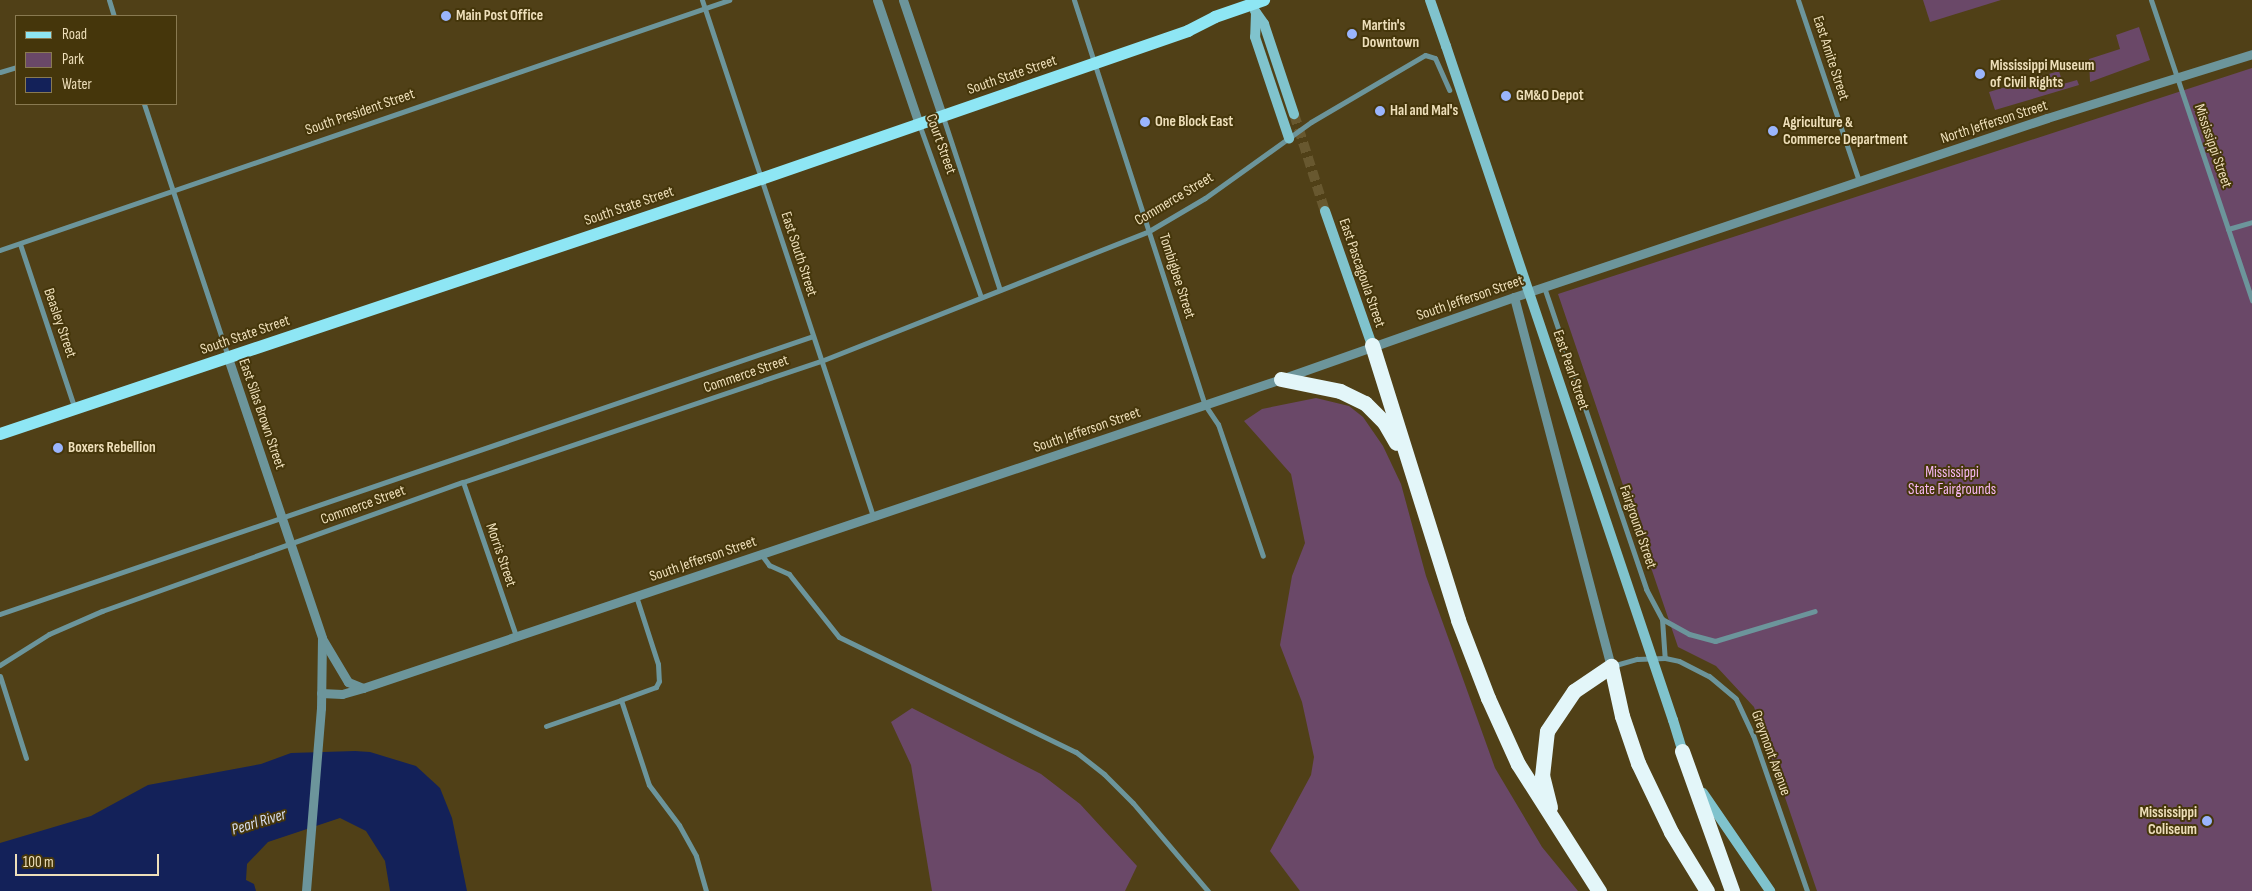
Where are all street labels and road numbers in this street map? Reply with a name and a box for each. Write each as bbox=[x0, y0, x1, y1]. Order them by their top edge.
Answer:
street label: East Amite Street bbox=[1809, 14, 1853, 102]
street label: South State Street bbox=[965, 51, 1059, 99]
street label: South President Street bbox=[303, 85, 417, 139]
street label: North Jefferson Street bbox=[1938, 96, 2050, 148]
street label: Mississippi Street bbox=[2190, 102, 2236, 190]
street label: Court Street bbox=[922, 111, 960, 177]
street label: Commerce Street bbox=[1131, 168, 1217, 230]
street label: South State Street bbox=[582, 182, 676, 230]
street label: East South Street bbox=[777, 209, 821, 299]
street label: East Pascagoula Street bbox=[1335, 216, 1389, 330]
street label: Tombigbee Street bbox=[1155, 231, 1199, 321]
street label: South Jefferson Street bbox=[1414, 271, 1526, 325]
street label: Beasley Street bbox=[40, 286, 80, 360]
street label: South State Street bbox=[198, 311, 292, 359]
street label: East Pearl Street bbox=[1549, 328, 1593, 412]
street label: Commerce Street bbox=[701, 351, 791, 397]
street label: East Silas Brown Street bbox=[235, 357, 289, 471]
street label: South Jefferson Street bbox=[1031, 403, 1143, 457]
street label: Commerce Street bbox=[318, 481, 408, 529]
street label: Fairground Street bbox=[1615, 483, 1661, 571]
street label: Morris Street bbox=[482, 521, 520, 589]
street label: South Jefferson Street bbox=[647, 532, 759, 586]
street label: Greymont Avenue bbox=[1747, 708, 1795, 798]

